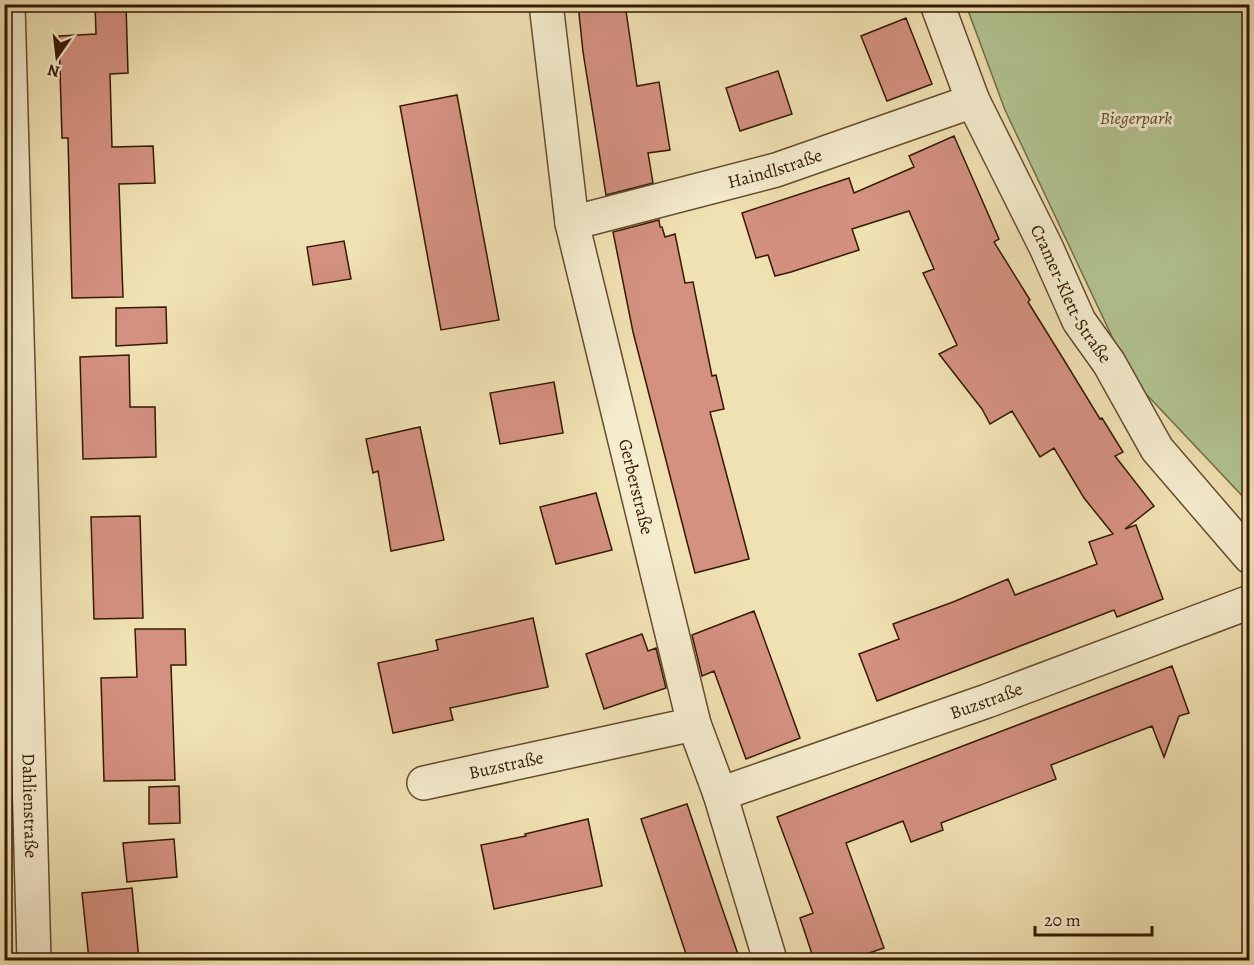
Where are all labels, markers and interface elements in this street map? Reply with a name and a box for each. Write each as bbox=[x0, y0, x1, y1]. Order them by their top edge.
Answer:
north arrow bbox=[27, 27, 87, 87]
text: N bbox=[45, 58, 62, 83]
park label: Biegerpark bbox=[1100, 106, 1172, 130]
street label: Haindlstraße bbox=[725, 143, 825, 194]
street label: Cramer-Klett-Straße bbox=[1025, 221, 1117, 368]
street label: Gerberstraße bbox=[613, 436, 659, 537]
street label: Buzstraße bbox=[947, 677, 1026, 725]
street label: Buzstraße bbox=[466, 745, 546, 785]
street label: Dahlienstraße bbox=[16, 753, 43, 859]
scale bar bbox=[1035, 899, 1152, 937]
text: 20 m bbox=[1044, 908, 1081, 932]

